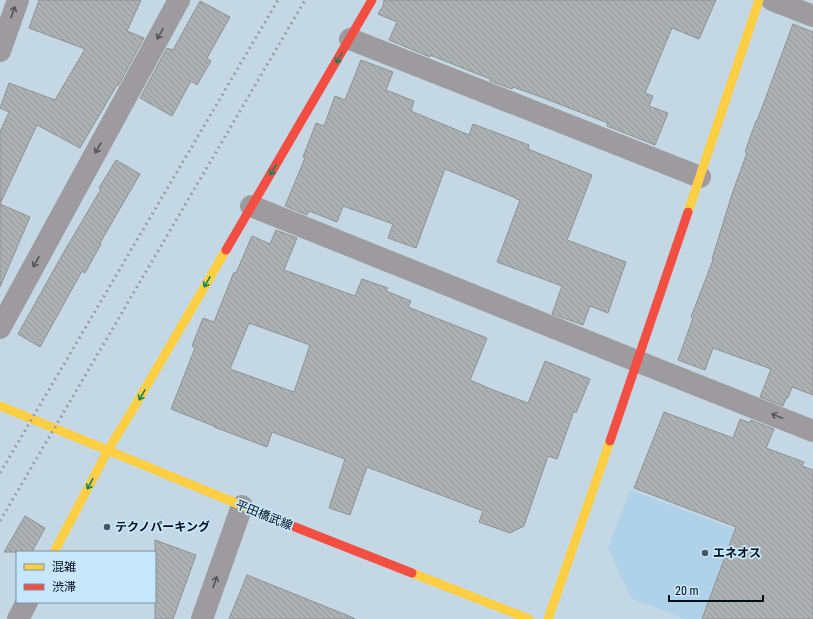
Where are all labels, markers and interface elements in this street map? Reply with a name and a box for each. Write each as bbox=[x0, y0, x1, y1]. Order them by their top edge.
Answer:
one-way arrow bbox=[10, 7, 18, 19]
one-way arrow bbox=[156, 28, 164, 40]
one-way arrow bbox=[334, 52, 342, 64]
one-way arrow bbox=[94, 142, 101, 154]
one-way arrow bbox=[268, 164, 276, 176]
one-way arrow bbox=[31, 256, 39, 268]
one-way arrow bbox=[203, 276, 211, 288]
one-way arrow bbox=[137, 389, 145, 401]
one-way arrow bbox=[771, 412, 783, 420]
one-way arrow bbox=[86, 478, 93, 490]
street label: 平田橋武線 bbox=[234, 497, 294, 533]
place label: テクノパーキング bbox=[115, 520, 210, 534]
marker: テクノパーキング bbox=[102, 522, 112, 532]
place label: エネオス bbox=[713, 546, 761, 560]
marker: エネオス bbox=[700, 548, 710, 558]
legend bbox=[16, 551, 156, 603]
text: 混雑 bbox=[52, 560, 76, 574]
one-way arrow bbox=[212, 576, 219, 589]
scale bar bbox=[669, 577, 763, 603]
text: 渋滞 bbox=[52, 580, 76, 594]
text: 20 m bbox=[675, 584, 699, 598]

